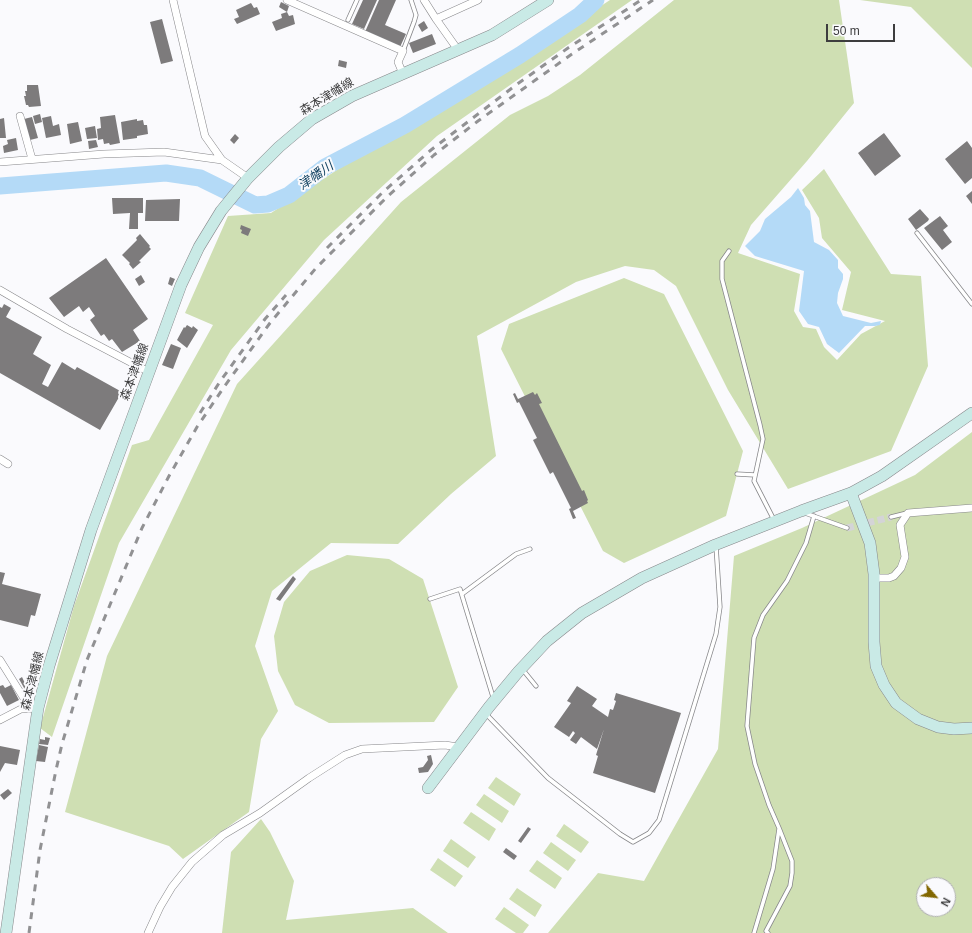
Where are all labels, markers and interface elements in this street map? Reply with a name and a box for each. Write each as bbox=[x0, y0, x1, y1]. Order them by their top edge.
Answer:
scale bar bbox=[828, 16, 897, 42]
text: 50 m bbox=[833, 24, 860, 38]
street label: 森本津幡線 bbox=[298, 75, 356, 119]
water label: 津幡川 bbox=[296, 158, 336, 194]
street label: 森本津幡線 bbox=[118, 341, 152, 403]
street label: 森本津幡線 bbox=[19, 650, 47, 712]
north arrow bbox=[916, 877, 956, 917]
text: N bbox=[939, 896, 953, 908]

